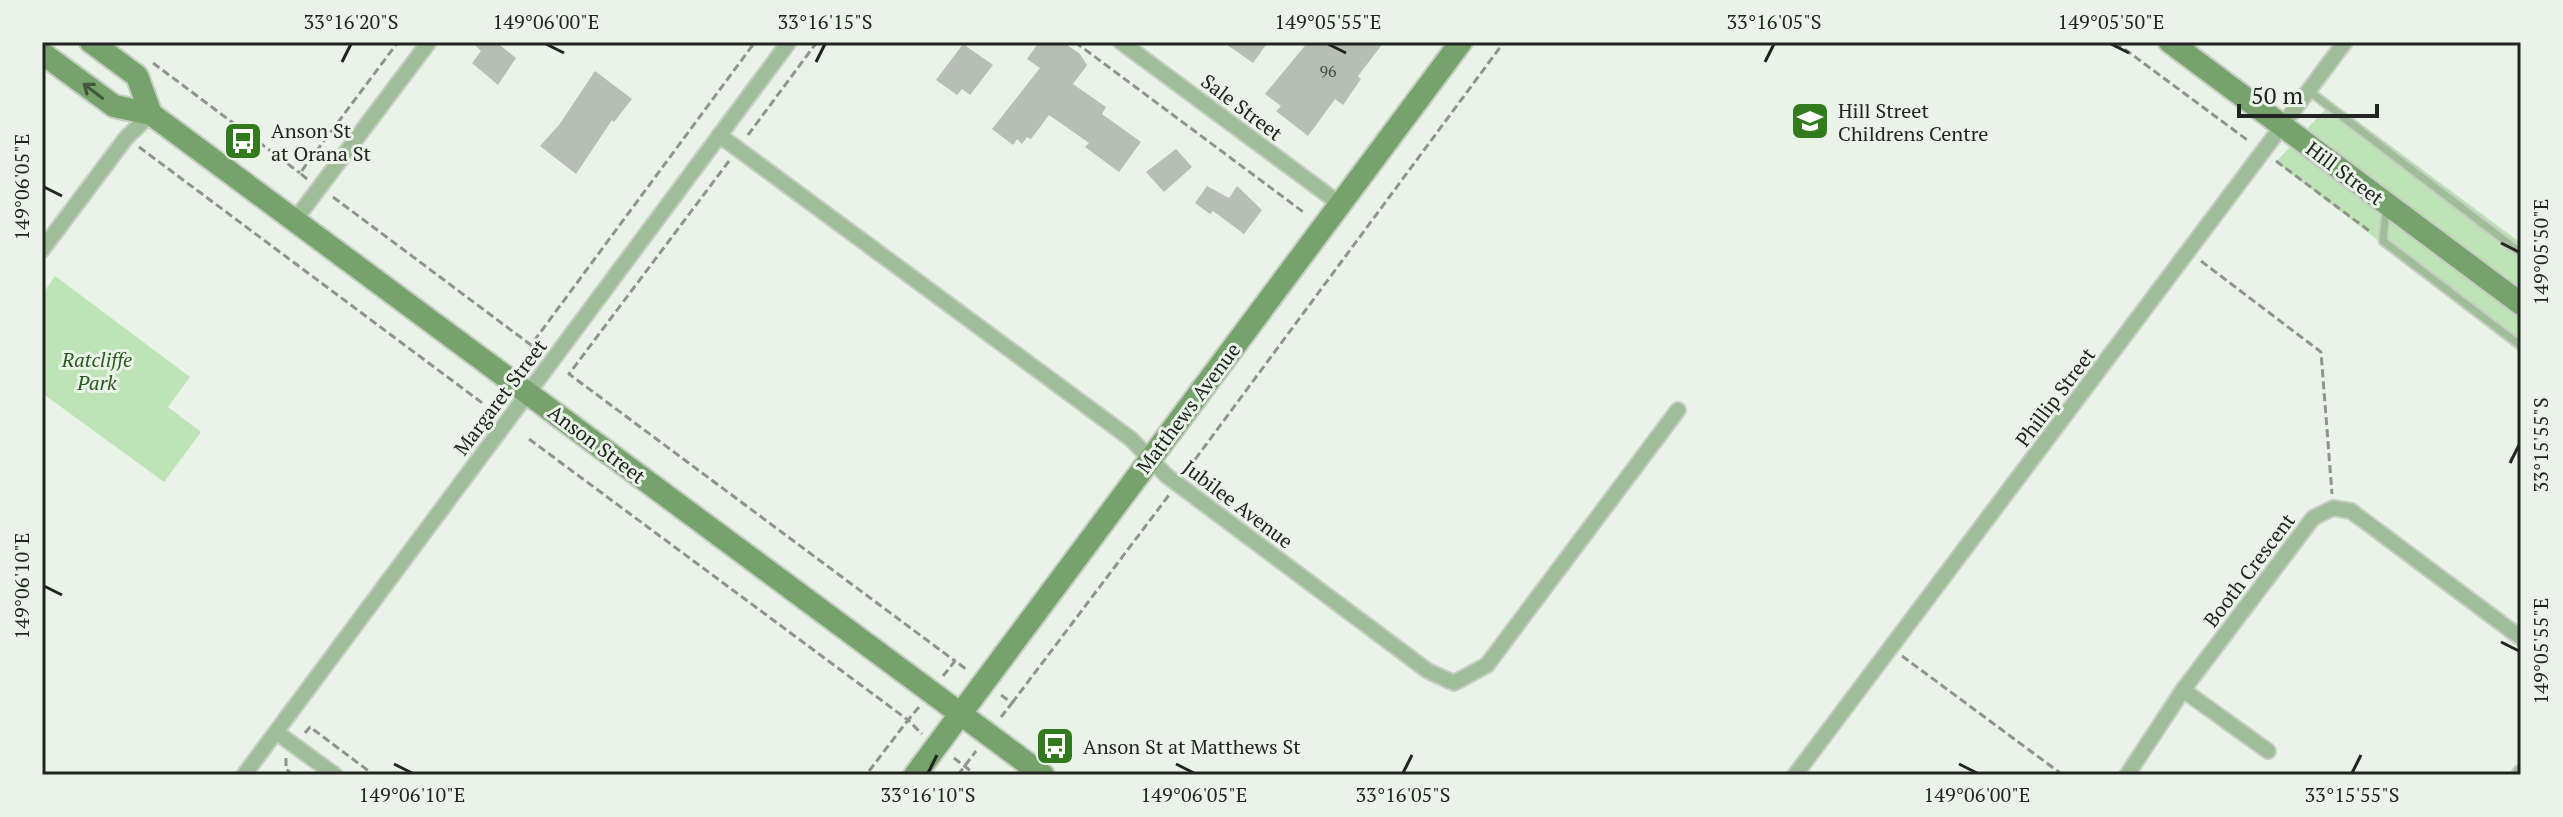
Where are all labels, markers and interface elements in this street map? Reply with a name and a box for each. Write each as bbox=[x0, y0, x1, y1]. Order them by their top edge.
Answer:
text: 33°16'20"S bbox=[303, 8, 399, 35]
text: 149°06'00"E bbox=[493, 8, 599, 35]
text: 33°16'15"S bbox=[777, 8, 873, 35]
text: 149°05'55"E bbox=[1275, 8, 1381, 35]
text: 33°16'05"S bbox=[1726, 8, 1822, 35]
text: 149°05'50"E bbox=[2058, 8, 2164, 35]
house number: 96 bbox=[1319, 60, 1337, 82]
street label: Sale Street bbox=[1196, 68, 1289, 147]
scale bar bbox=[2239, 68, 2377, 118]
text: 50 m bbox=[2251, 79, 2303, 111]
one-way arrow bbox=[83, 82, 104, 99]
place label: Hill Street Childrens Centre bbox=[1838, 97, 1988, 147]
school or university icon: Hill Street Childrens Centre bbox=[1789, 100, 1831, 142]
place label: Anson St at Orana St bbox=[271, 117, 372, 167]
bus stop icon: Anson St at Orana St bbox=[222, 120, 264, 162]
text: 149°06'05"E bbox=[8, 134, 35, 240]
street label: Hill Street bbox=[2301, 135, 2390, 211]
text: 149°05'50"E bbox=[2527, 199, 2554, 305]
street label: Margaret Street bbox=[447, 333, 553, 461]
street label: Matthews Avenue bbox=[1130, 337, 1246, 479]
street label: Phillip Street bbox=[2009, 342, 2101, 452]
park label: Ratcliffe Park bbox=[61, 346, 132, 396]
text: 33°15'55"S bbox=[2527, 397, 2554, 493]
street label: Anson Street bbox=[543, 399, 652, 490]
street label: Jubilee Avenue bbox=[1177, 454, 1299, 554]
street label: Booth Crescent bbox=[2197, 507, 2301, 632]
text: 149°06'10"E bbox=[8, 533, 35, 639]
text: 149°05'55"E bbox=[2527, 598, 2554, 704]
bus stop icon: Anson St at Matthews St bbox=[1034, 725, 1076, 767]
place label: Anson St at Matthews St bbox=[1083, 733, 1301, 760]
text: 149°06'10"E bbox=[359, 781, 465, 808]
text: 33°16'10"S bbox=[880, 781, 976, 808]
text: 149°06'05"E bbox=[1141, 781, 1247, 808]
text: 33°16'05"S bbox=[1355, 781, 1451, 808]
text: 149°06'00"E bbox=[1924, 781, 2030, 808]
text: 33°15'55"S bbox=[2304, 781, 2400, 808]

